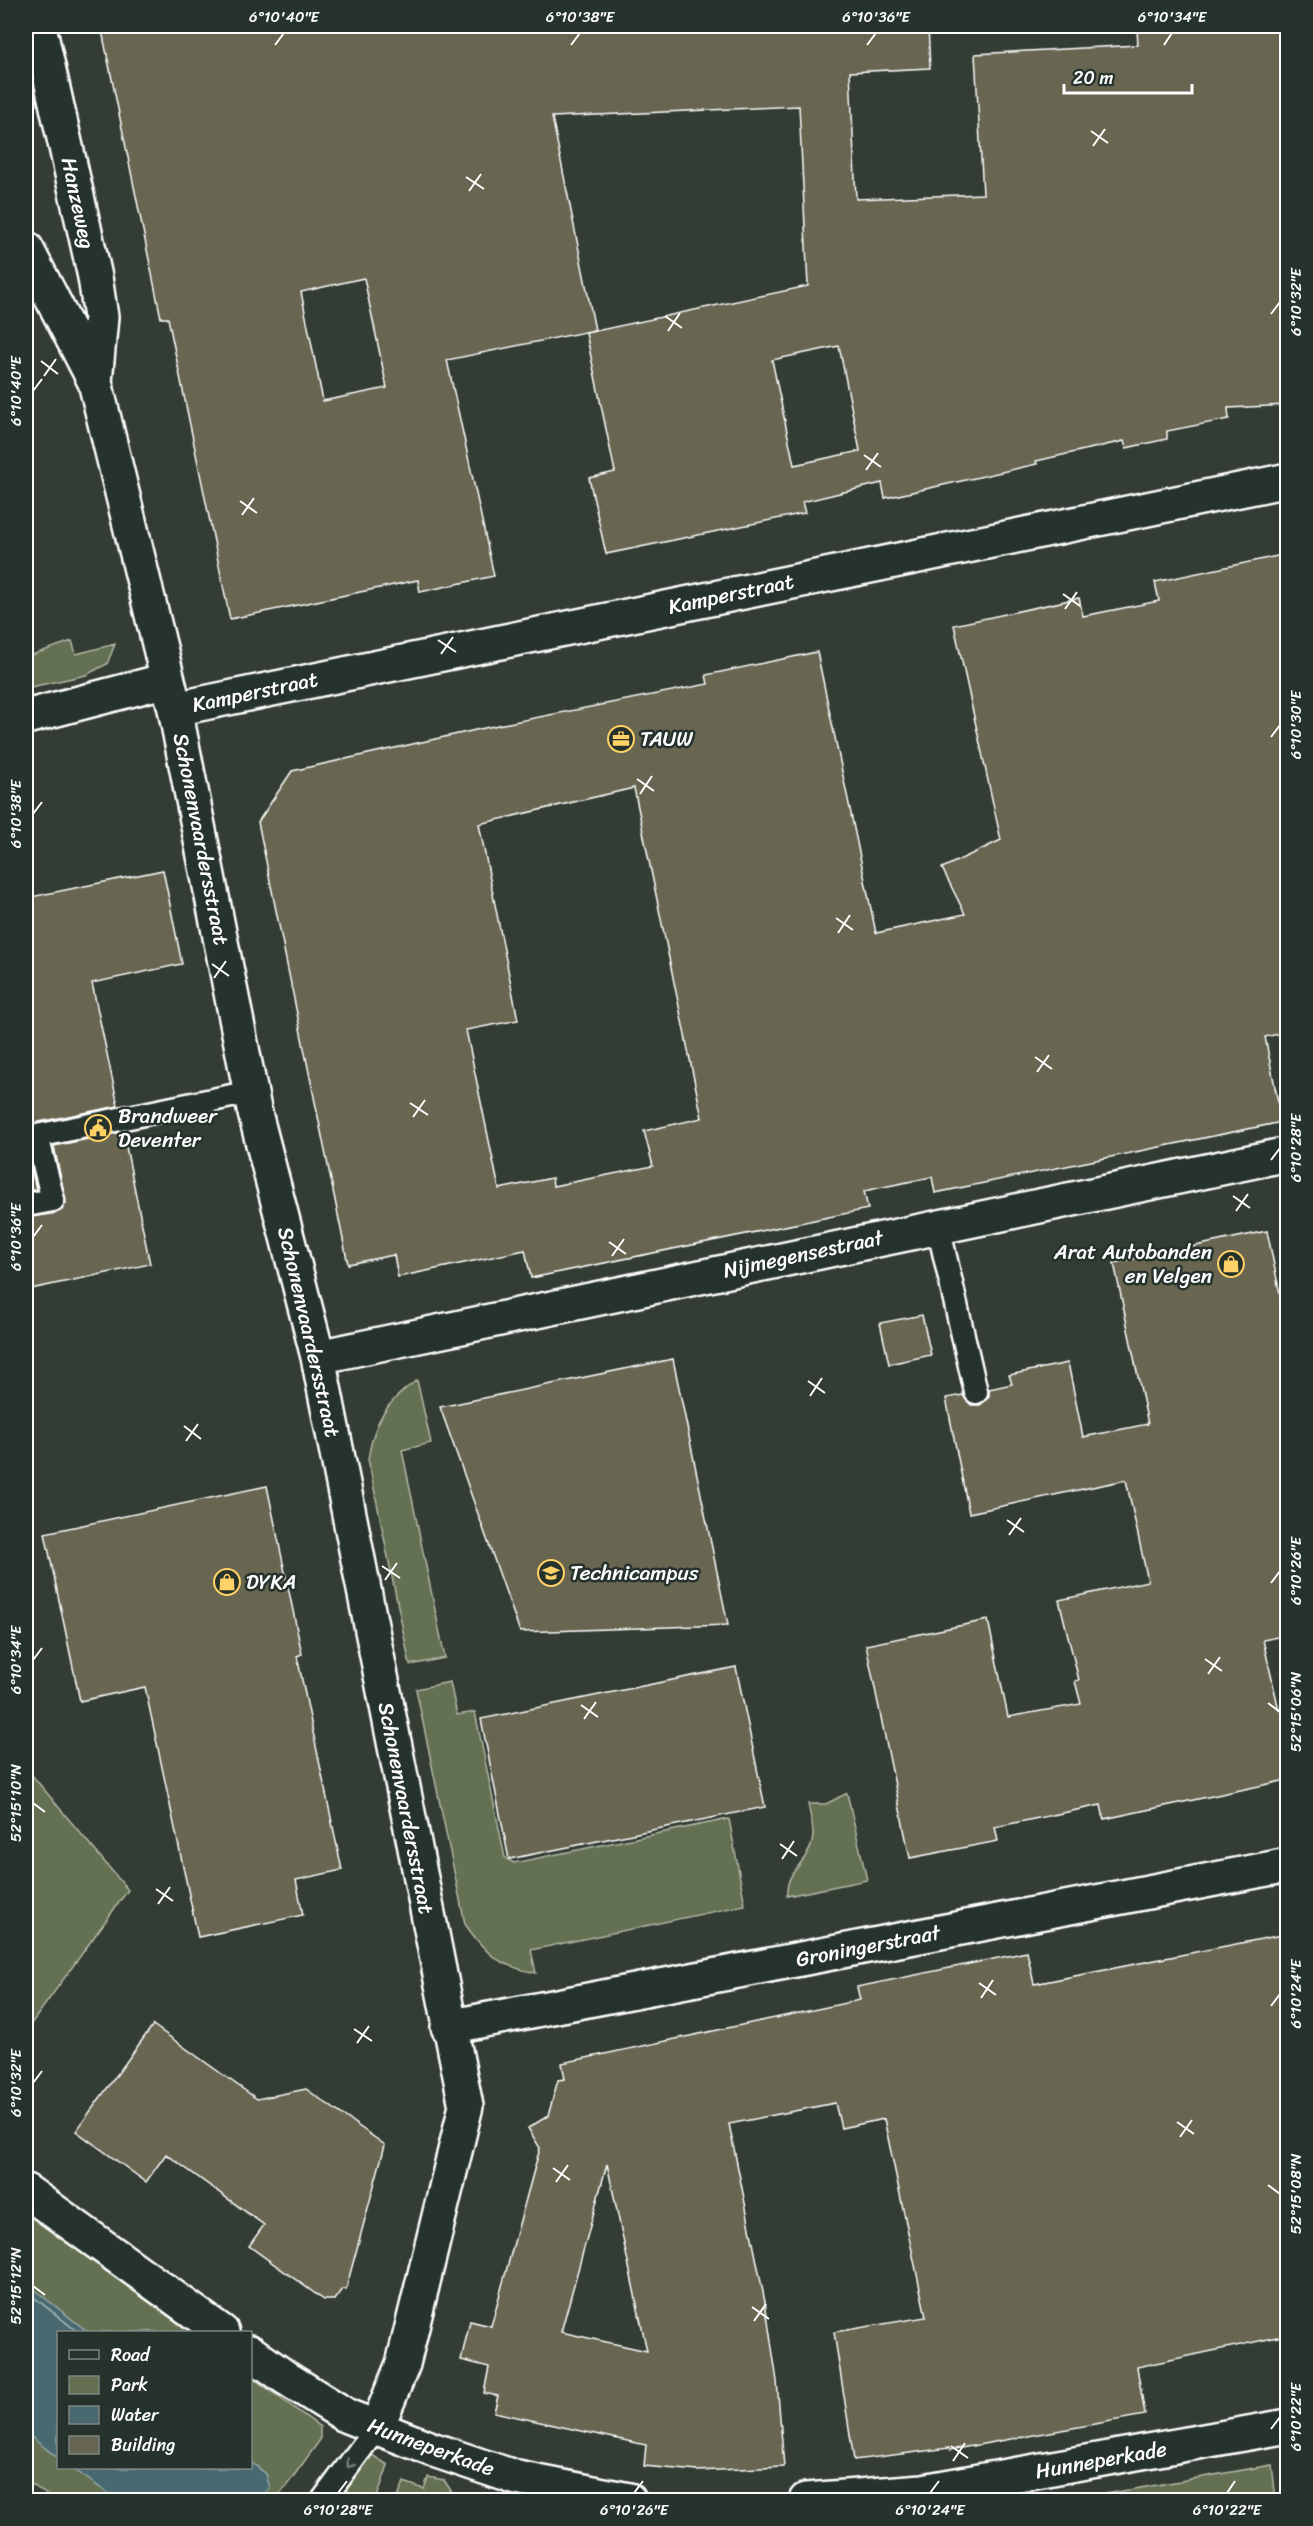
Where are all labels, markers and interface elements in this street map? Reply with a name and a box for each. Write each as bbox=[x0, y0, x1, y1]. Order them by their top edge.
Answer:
text: 6°10'40"E bbox=[249, 4, 321, 30]
text: 6°10'38"E bbox=[546, 4, 616, 30]
text: 6°10'36"E bbox=[842, 4, 912, 30]
text: 6°10'34"E bbox=[1138, 4, 1208, 30]
scale bar bbox=[1064, 57, 1192, 95]
text: 20 m bbox=[1073, 62, 1113, 94]
street label: Hanzeweg bbox=[50, 154, 106, 253]
text: 6°10'32"E bbox=[1283, 266, 1309, 336]
text: 6°10'40"E bbox=[3, 354, 29, 426]
street label: Kamperstraat bbox=[665, 562, 797, 626]
street label: Kamperstraat bbox=[189, 660, 321, 724]
text: 6°10'30"E bbox=[1283, 689, 1309, 759]
place label: TAUW bbox=[640, 720, 694, 758]
office icon: TAUW bbox=[606, 724, 636, 754]
street label: Schonenvaardersstraat bbox=[162, 730, 240, 948]
text: 6°10'38"E bbox=[3, 778, 29, 848]
place label: Brandweer Deventer bbox=[118, 1097, 218, 1159]
text: 6°10'28"E bbox=[1283, 1112, 1309, 1182]
public building icon: Brandweer Deventer bbox=[83, 1113, 113, 1143]
text: 6°10'36"E bbox=[3, 1201, 29, 1271]
street label: Nijmegensestraat bbox=[720, 1218, 888, 1289]
street label: Schonenvaardersstraat bbox=[266, 1223, 352, 1441]
place label: Arat Autobanden en Velgen bbox=[1053, 1233, 1212, 1295]
shop icon: Arat Autobanden en Velgen bbox=[1216, 1249, 1246, 1279]
text: 6°10'26"E bbox=[1283, 1535, 1309, 1605]
place label: Technicampus bbox=[570, 1554, 699, 1592]
school or university icon: Technicampus bbox=[536, 1558, 566, 1588]
place label: DYKA bbox=[246, 1563, 297, 1601]
shop icon: DYKA bbox=[212, 1567, 242, 1597]
text: 6°10'34"E bbox=[3, 1624, 29, 1694]
text: 52°15'06"N bbox=[1283, 1671, 1309, 1752]
street label: Schonenvaardersstraat bbox=[367, 1699, 445, 1917]
text: 52°15'10"N bbox=[3, 1763, 29, 1842]
street label: Groningerstraat bbox=[793, 1913, 945, 1979]
text: 6°10'24"E bbox=[1283, 1958, 1309, 2029]
text: 6°10'32"E bbox=[3, 2047, 29, 2117]
text: 52°15'08"N bbox=[1283, 2153, 1309, 2234]
text: 52°15'12"N bbox=[3, 2247, 29, 2325]
legend bbox=[57, 2331, 252, 2469]
text: Road bbox=[111, 2339, 151, 2371]
text: Park bbox=[111, 2369, 148, 2401]
text: 6°10'22"E bbox=[1283, 2381, 1309, 2451]
text: Water bbox=[111, 2399, 160, 2431]
street label: Hunneperkade bbox=[362, 2406, 500, 2488]
text: Building bbox=[111, 2429, 175, 2461]
street label: Hunneperkade bbox=[1032, 2430, 1170, 2490]
one-way arrow bbox=[346, 2457, 357, 2468]
text: 6°10'28"E bbox=[304, 2497, 374, 2523]
text: 6°10'26"E bbox=[600, 2497, 670, 2523]
text: 6°10'24"E bbox=[895, 2497, 966, 2523]
text: 6°10'22"E bbox=[1193, 2497, 1263, 2523]

